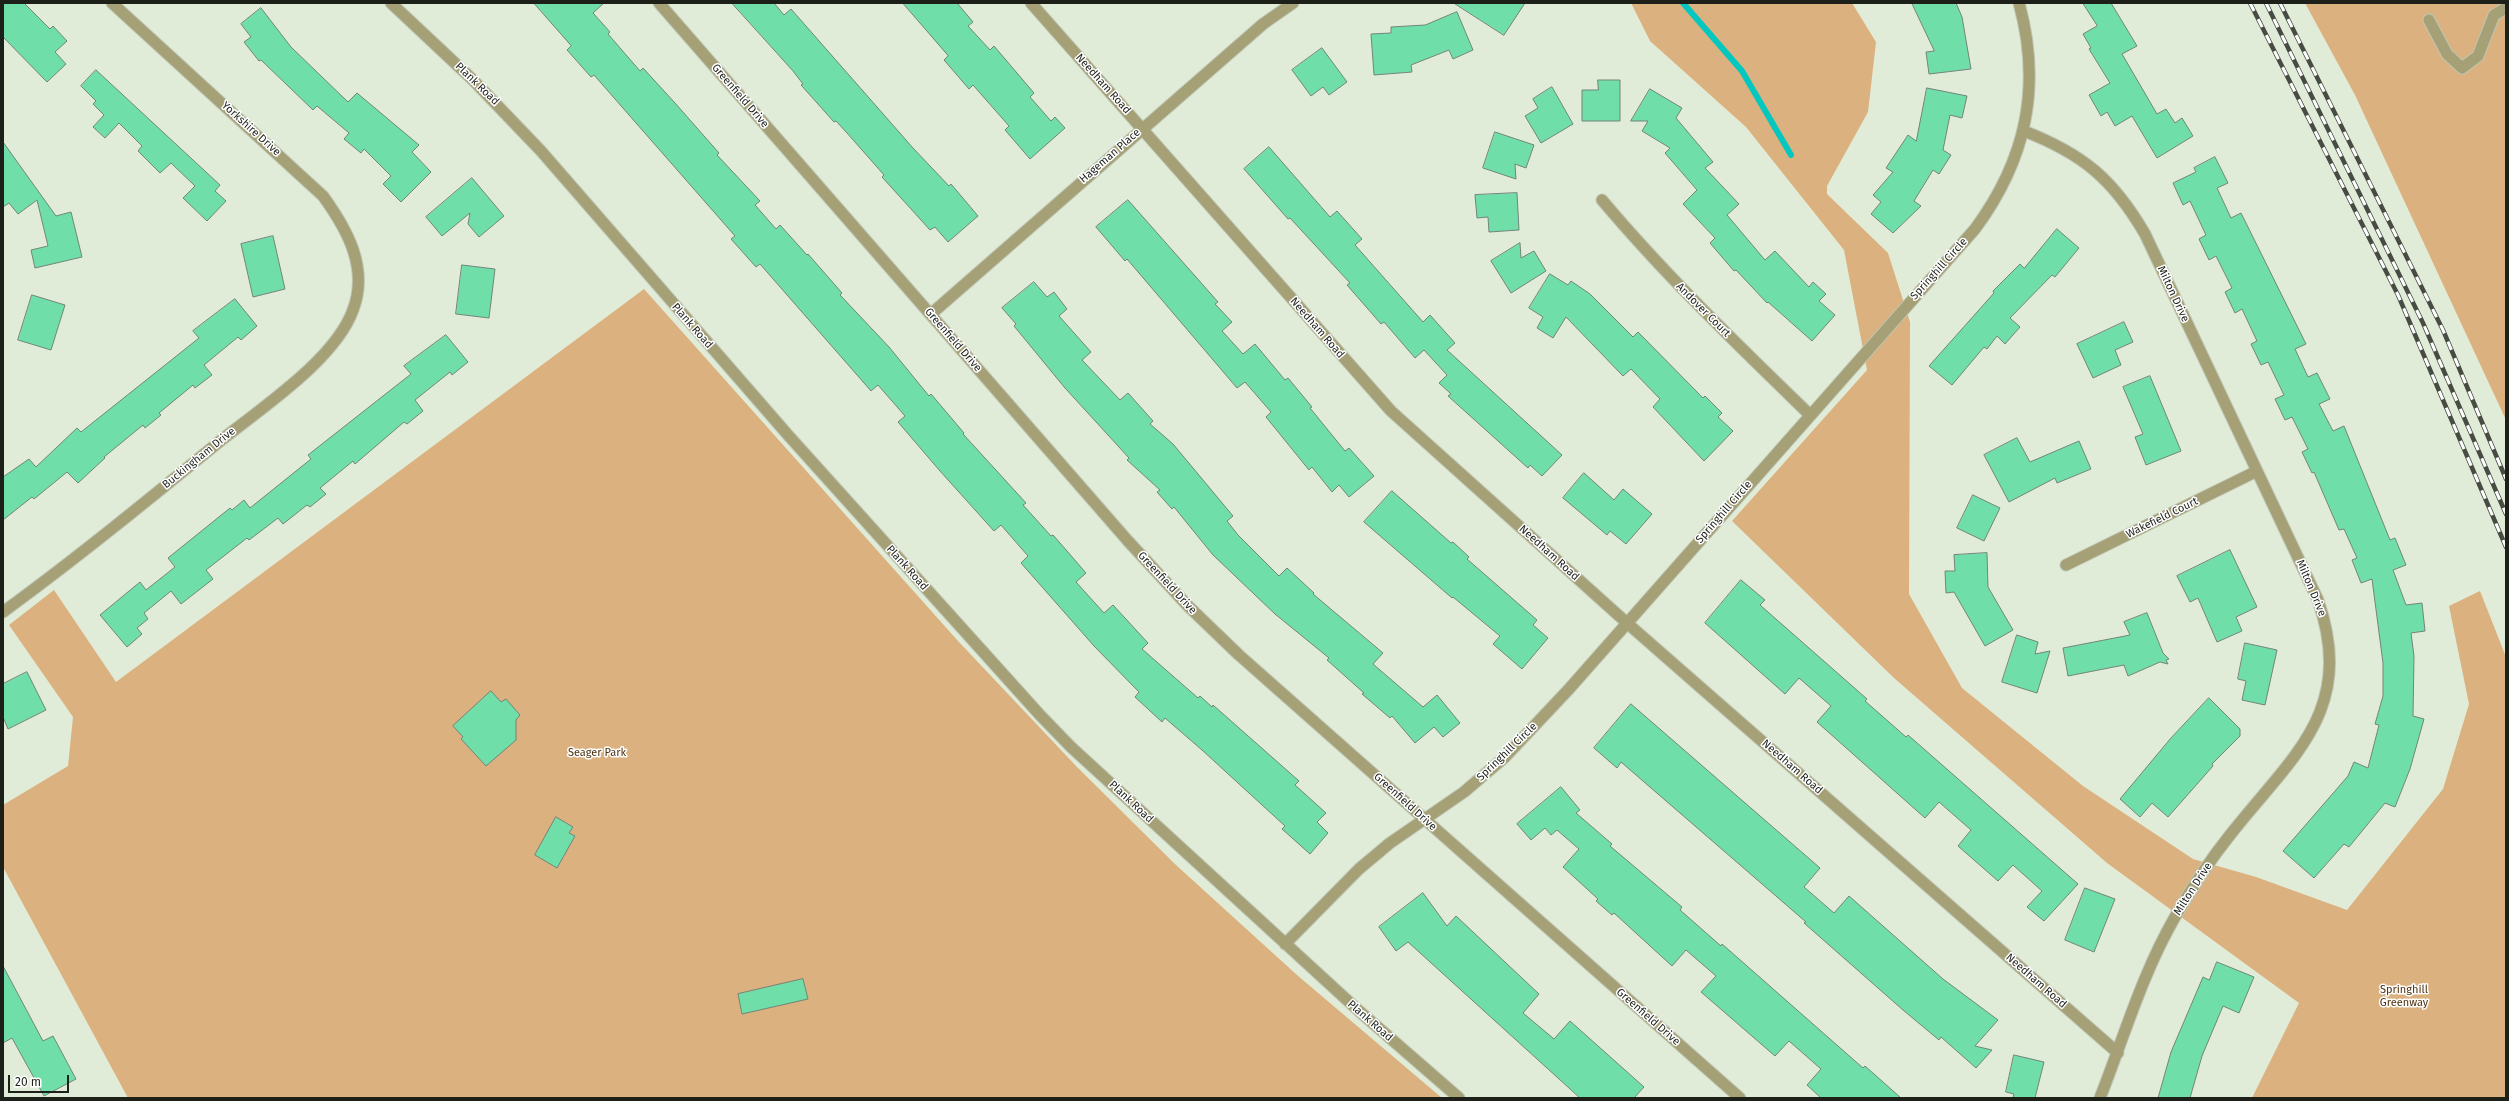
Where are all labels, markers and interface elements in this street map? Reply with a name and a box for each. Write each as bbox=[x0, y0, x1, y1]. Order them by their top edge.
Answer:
street label: Needham Road bbox=[1073, 51, 1133, 117]
street label: Plank Road bbox=[452, 60, 502, 108]
street label: Greenfield Drive bbox=[709, 61, 771, 131]
street label: Yorkshire Drive bbox=[219, 99, 283, 159]
street label: Hageman Place bbox=[1077, 126, 1143, 186]
street label: Springhill Circle bbox=[1908, 235, 1970, 303]
street label: Milton Drive bbox=[2154, 264, 2192, 324]
street label: Andover Court bbox=[1673, 280, 1733, 340]
street label: Needham Road bbox=[1287, 295, 1347, 361]
street label: Plank Road bbox=[669, 301, 715, 351]
street label: Greenfield Drive bbox=[922, 305, 984, 375]
street label: Buckingham Drive bbox=[160, 425, 238, 491]
street label: Springhill Circle bbox=[1693, 478, 1755, 546]
street label: Wakefield Court bbox=[2124, 495, 2200, 541]
street label: Needham Road bbox=[1516, 523, 1582, 583]
street label: Plank Road bbox=[883, 543, 931, 593]
street label: Greenfield Drive bbox=[1135, 549, 1199, 617]
street label: Milton Drive bbox=[2293, 558, 2329, 618]
street label: Springhill Circle bbox=[1474, 720, 1540, 784]
street label: Needham Road bbox=[1759, 737, 1825, 797]
park label: Seager Park bbox=[568, 746, 626, 760]
street label: Greenfield Drive bbox=[1371, 770, 1439, 834]
street label: Plank Road bbox=[1106, 778, 1156, 826]
street label: Milton Drive bbox=[2171, 860, 2215, 918]
street label: Needham Road bbox=[2003, 951, 2069, 1011]
park label: Springhill Greenway bbox=[2380, 983, 2428, 1009]
street label: Greenfield Drive bbox=[1613, 986, 1683, 1048]
street label: Plank Road bbox=[1345, 998, 1395, 1044]
scale bar bbox=[10, 1067, 71, 1093]
text: 20 m bbox=[15, 1075, 41, 1089]

